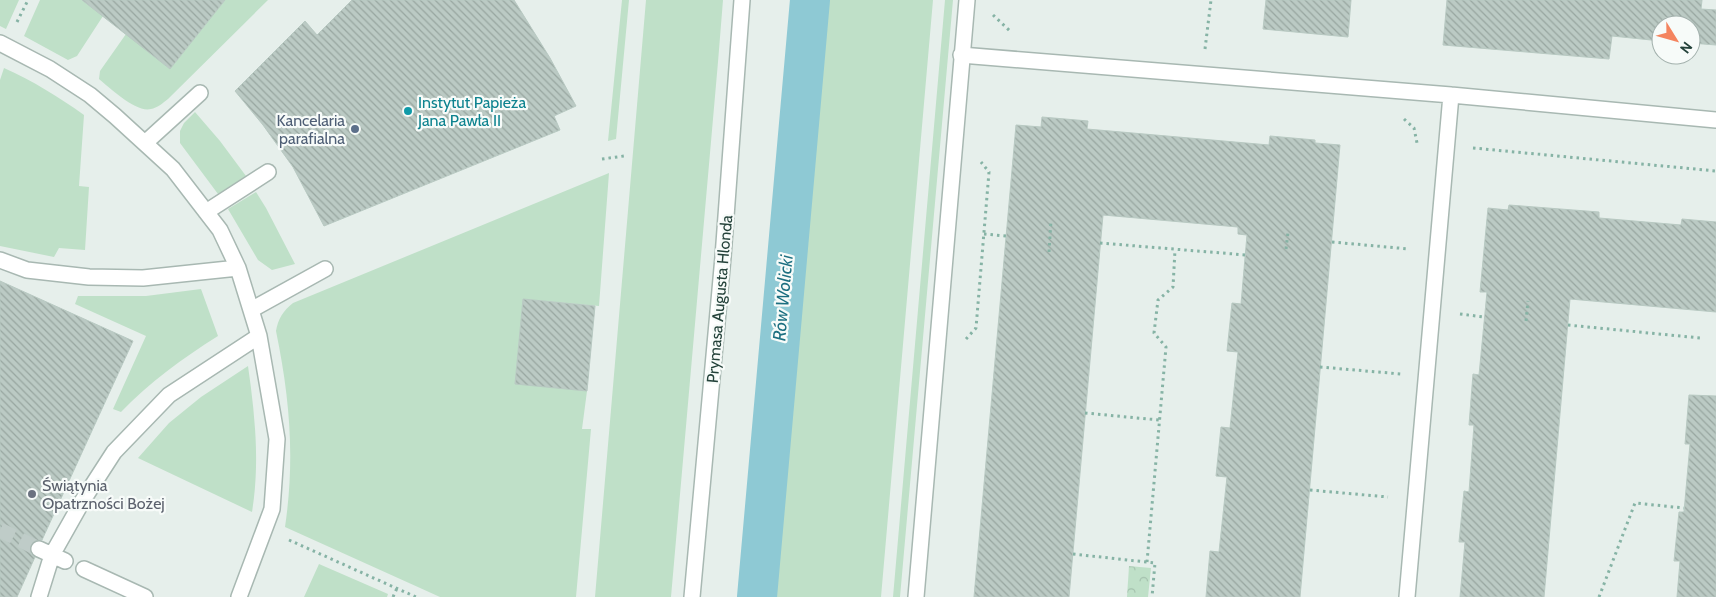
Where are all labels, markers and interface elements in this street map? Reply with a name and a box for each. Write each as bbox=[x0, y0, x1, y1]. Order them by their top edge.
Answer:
north arrow bbox=[1651, 15, 1701, 65]
text: N bbox=[1676, 38, 1697, 57]
place label: Instytut Papieża Jana Pawła II bbox=[417, 93, 526, 130]
marker: Instytut Papieża Jana Pawła II bbox=[402, 105, 414, 117]
place label: Kancelaria parafialna bbox=[276, 111, 345, 148]
marker: Kancelaria parafialna bbox=[349, 123, 361, 135]
street label: Prymasa Augusta Hlonda bbox=[703, 214, 736, 384]
water label: Rów Wolicki bbox=[768, 253, 798, 342]
place label: Świątynia Opatrzności Bożej bbox=[42, 476, 165, 513]
marker: Świątynia Opatrzności Bożej bbox=[26, 488, 38, 500]

